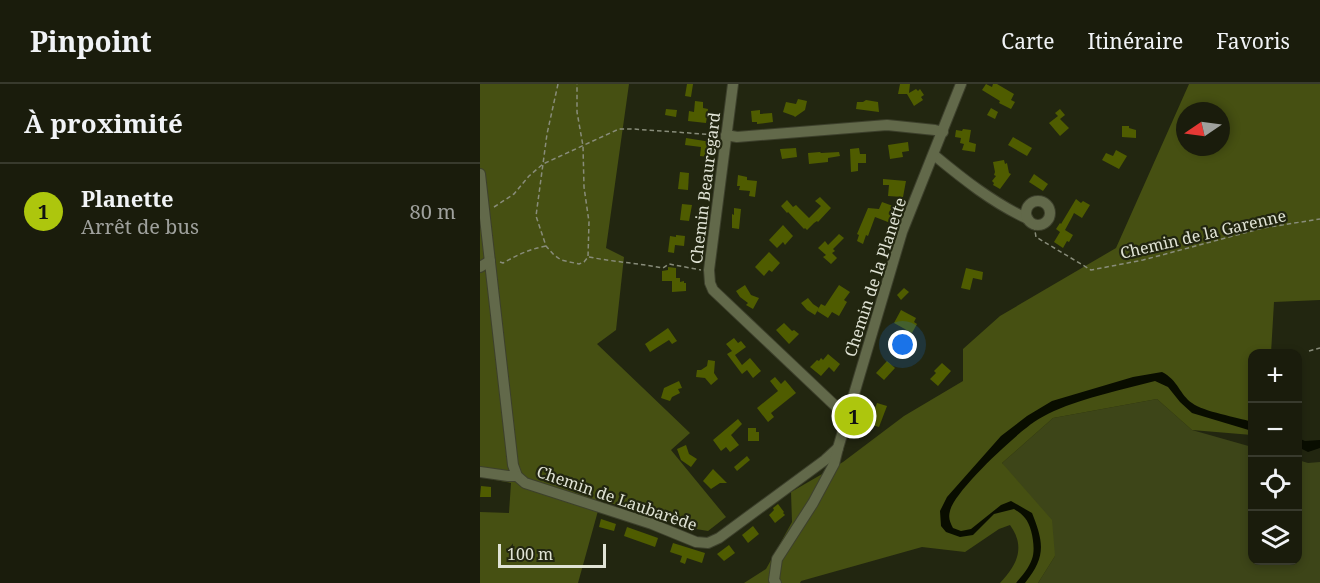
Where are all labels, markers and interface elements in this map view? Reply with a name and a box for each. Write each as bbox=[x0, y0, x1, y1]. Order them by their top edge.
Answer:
text: Pinpoint bbox=[30, 22, 152, 60]
text: Carte bbox=[1001, 27, 1055, 55]
text: Itinéraire bbox=[1088, 27, 1183, 55]
text: Favoris bbox=[1216, 27, 1290, 55]
north arrow bbox=[1176, 102, 1230, 156]
text: À proximité bbox=[24, 105, 183, 141]
street label: Chemin Beauregard bbox=[685, 111, 725, 265]
text: Planette bbox=[81, 183, 174, 213]
street label: Chemin de la Planette bbox=[839, 195, 911, 359]
text: 1 bbox=[38, 198, 49, 225]
text: 80 m bbox=[410, 198, 456, 225]
street label: Chemin de la Garenne bbox=[1118, 204, 1288, 264]
text: Arrêt de bus bbox=[81, 213, 199, 240]
your location bbox=[888, 330, 917, 359]
map controls bbox=[1248, 349, 1302, 565]
button: + bbox=[1248, 349, 1302, 403]
pin: 1 bbox=[834, 394, 874, 438]
button: − bbox=[1248, 403, 1302, 457]
button: locate bbox=[1248, 457, 1302, 511]
street label: Chemin de Laubarède bbox=[534, 460, 700, 536]
button: layers bbox=[1248, 511, 1302, 565]
scale bar bbox=[498, 541, 606, 568]
text: 100 m bbox=[507, 543, 553, 565]

